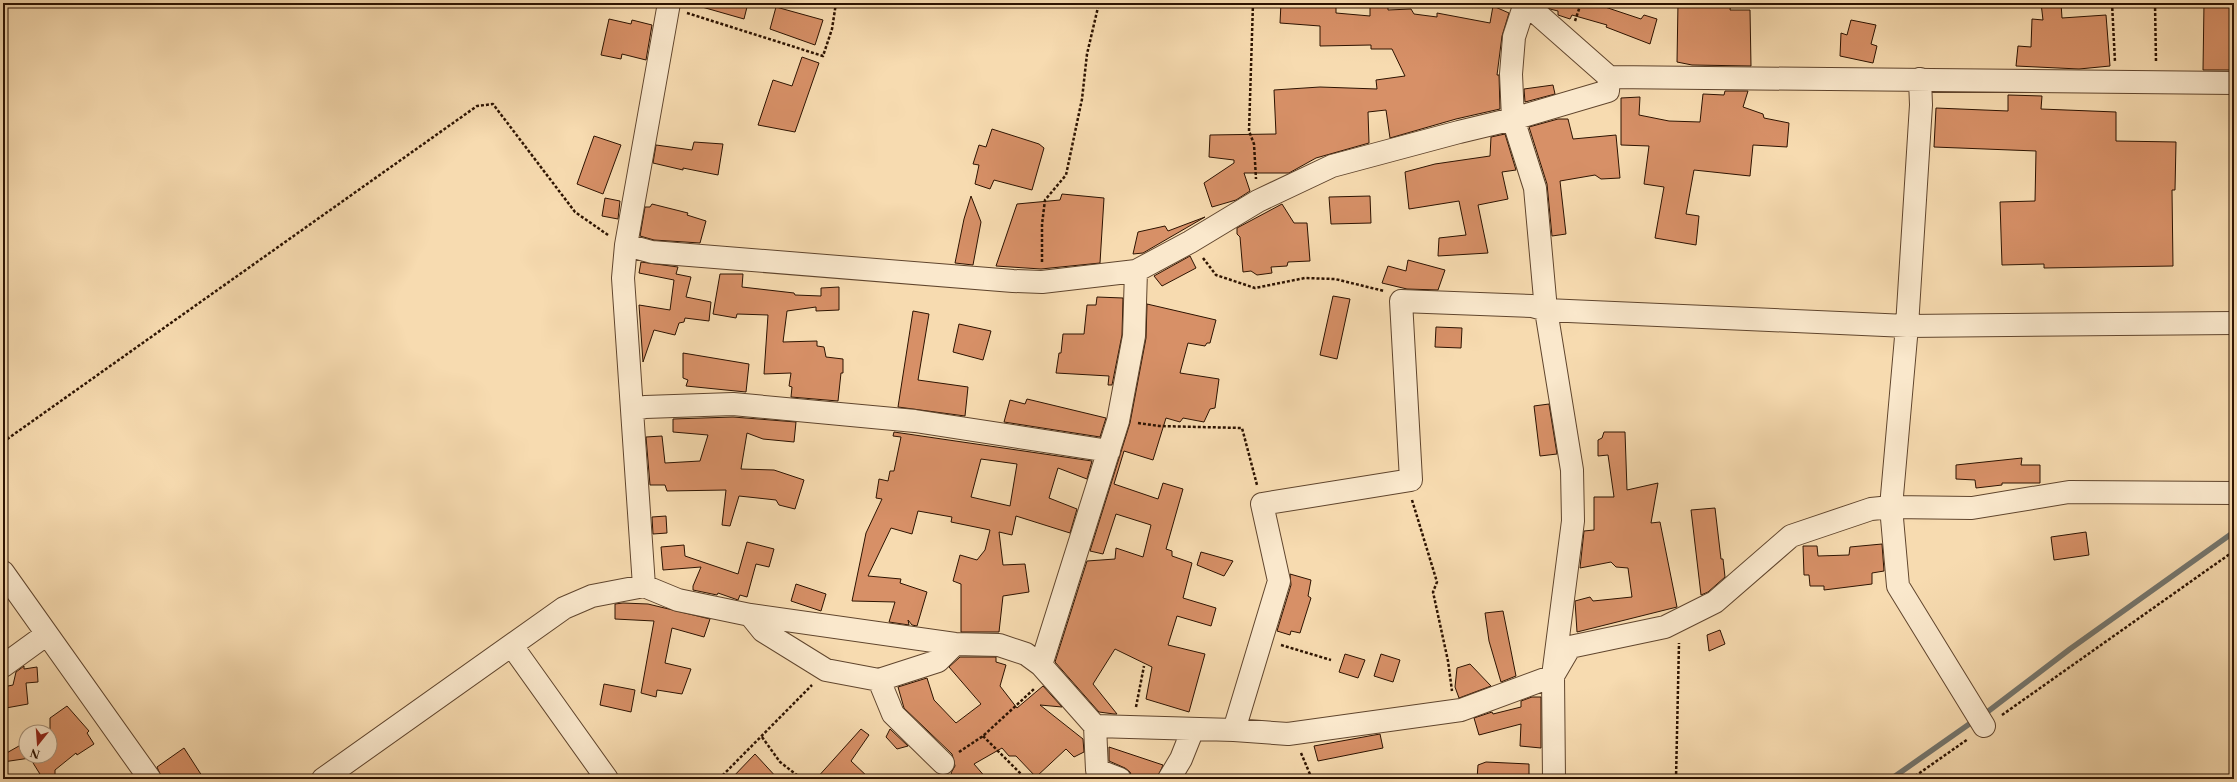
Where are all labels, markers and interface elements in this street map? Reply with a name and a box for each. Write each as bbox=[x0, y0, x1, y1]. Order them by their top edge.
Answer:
north arrow bbox=[18, 724, 58, 764]
text: N bbox=[28, 745, 42, 762]

